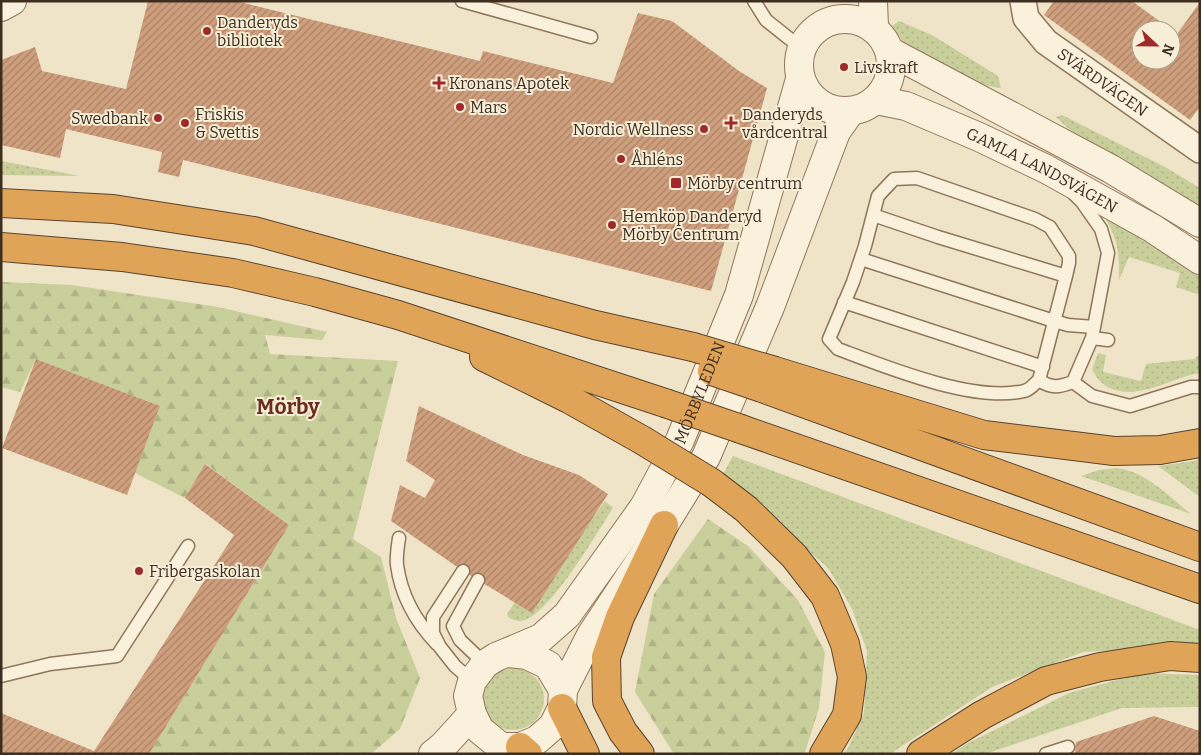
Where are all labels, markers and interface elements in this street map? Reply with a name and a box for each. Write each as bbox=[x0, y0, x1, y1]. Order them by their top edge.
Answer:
place label: Danderyds bibliotek bbox=[217, 13, 298, 50]
north arrow bbox=[1131, 20, 1181, 70]
marker: Danderyds bibliotek bbox=[201, 25, 213, 37]
text: N bbox=[1158, 41, 1177, 58]
street label: SVÄRDVÄGEN bbox=[1054, 44, 1152, 120]
place label: Livskraft bbox=[854, 58, 919, 77]
marker: Livskraft bbox=[838, 61, 850, 73]
place label: Kronans Apotek bbox=[449, 74, 569, 93]
marker: Kronans Apotek bbox=[433, 77, 445, 89]
place label: Mars bbox=[470, 98, 507, 117]
marker: Mars bbox=[454, 101, 466, 113]
place label: Friskis & Svettis bbox=[195, 105, 259, 142]
place label: Danderyds vårdcentral bbox=[741, 105, 828, 142]
place label: Swedbank bbox=[71, 109, 148, 128]
marker: Swedbank bbox=[152, 112, 164, 124]
marker: Danderyds vårdcentral bbox=[724, 116, 738, 130]
marker: Friskis & Svettis bbox=[179, 117, 191, 129]
place label: Nordic Wellness bbox=[573, 120, 694, 139]
marker: Nordic Wellness bbox=[698, 123, 710, 135]
street label: GAMLA LANDSVÄGEN bbox=[964, 123, 1121, 217]
place label: Åhléns bbox=[631, 149, 683, 169]
marker: Åhléns bbox=[615, 153, 627, 165]
place label: Mörby centrum bbox=[687, 174, 802, 193]
marker: Mörby centrum bbox=[669, 176, 683, 190]
place label: Hemköp Danderyd Mörby Centrum bbox=[622, 207, 763, 244]
marker: Hemköp Danderyd Mörby Centrum bbox=[606, 219, 618, 231]
street label: MÖRBYLEDEN bbox=[670, 338, 729, 447]
district label: Mörby bbox=[256, 394, 320, 420]
place label: Fribergaskolan bbox=[149, 562, 260, 581]
marker: Fribergaskolan bbox=[133, 565, 145, 577]

